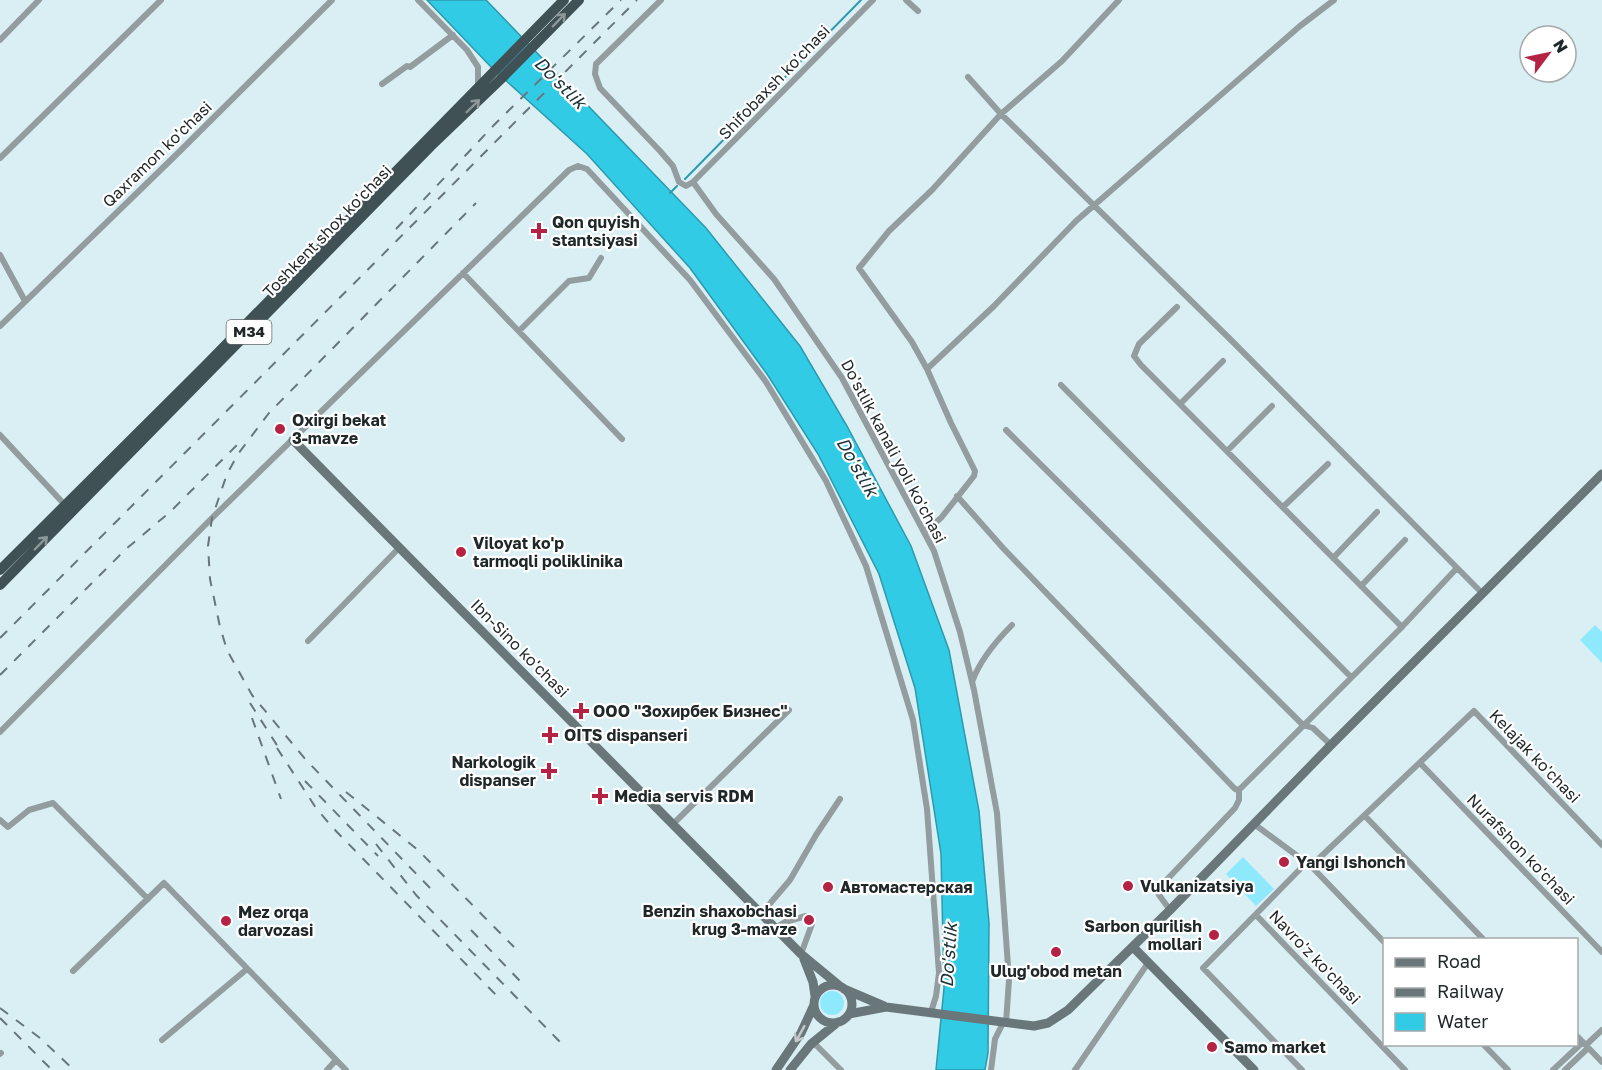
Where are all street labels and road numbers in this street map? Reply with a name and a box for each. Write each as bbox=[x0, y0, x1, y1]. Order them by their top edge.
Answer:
street label: Shifobaxsh ko'chasi bbox=[714, 21, 834, 143]
street label: Qaxramon ko'chasi bbox=[98, 97, 216, 211]
street label: Toshkent shox ko'chasi bbox=[258, 160, 396, 302]
road number: M34 bbox=[226, 320, 272, 344]
street label: Do'stlik kanali yoli ko'chasi bbox=[837, 356, 951, 546]
street label: Ibn-Sino ko'chasi bbox=[467, 595, 573, 701]
street label: Kelajak ko'chasi bbox=[1485, 705, 1585, 807]
street label: Nurafshon ko'chasi bbox=[1463, 789, 1579, 909]
street label: Navro'z ko'chasi bbox=[1265, 906, 1365, 1008]

